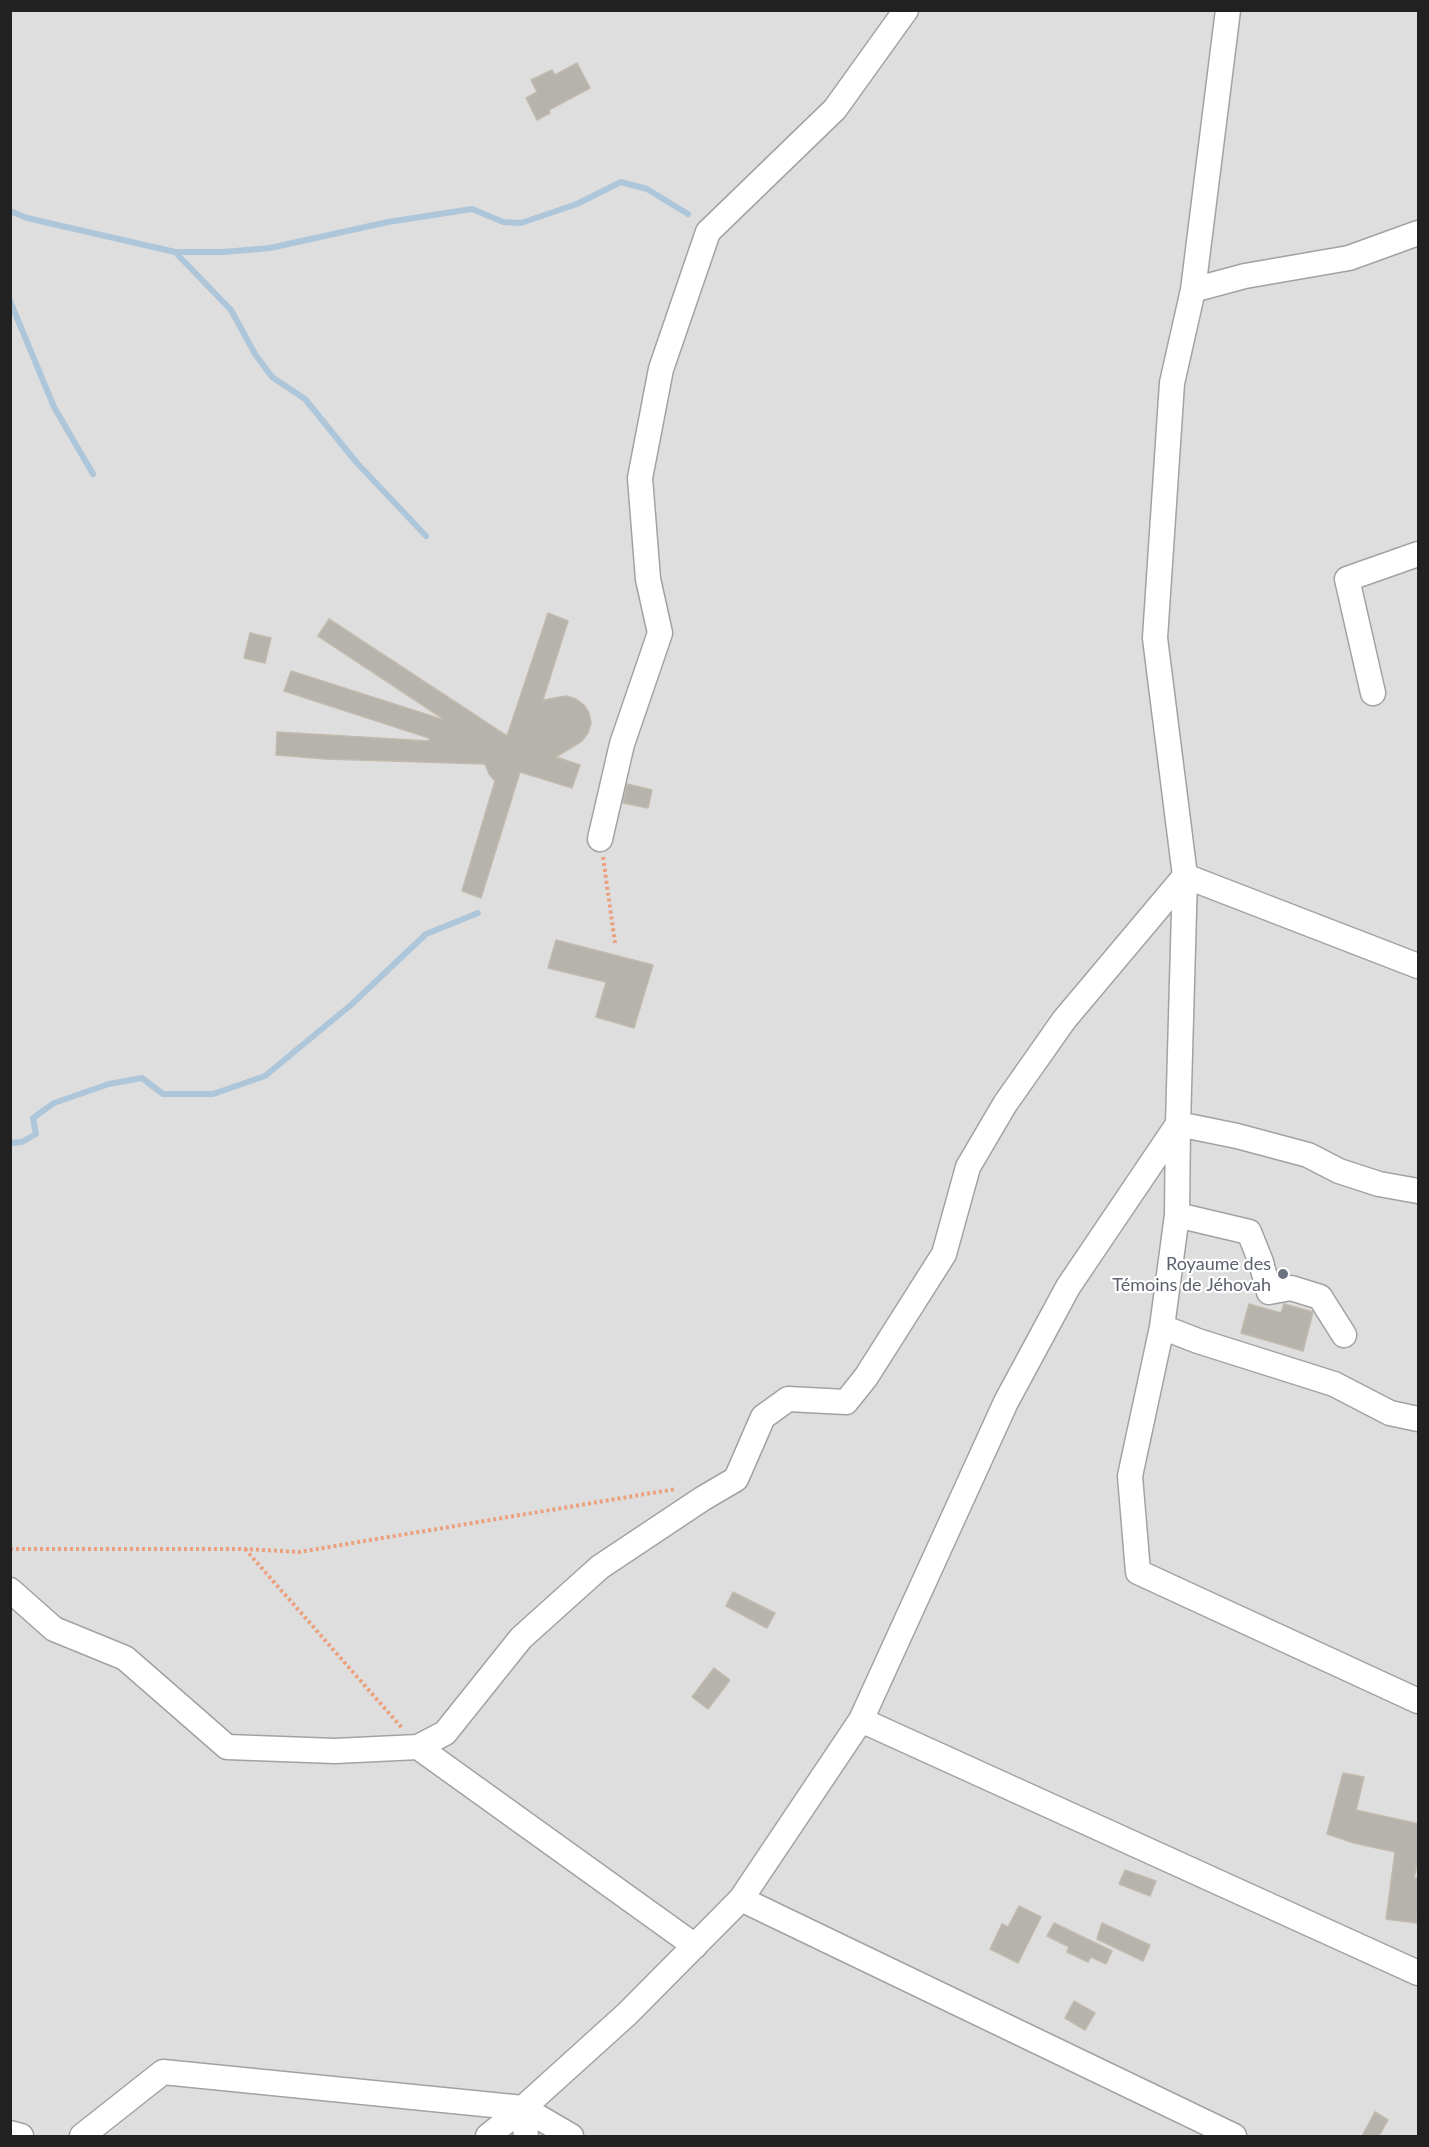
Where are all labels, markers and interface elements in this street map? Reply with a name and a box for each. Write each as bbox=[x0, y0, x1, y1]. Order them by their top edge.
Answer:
place label: Royaume des Témoins de Jéhovah bbox=[1112, 1253, 1271, 1296]
marker: Royaume des Témoins de Jéhovah bbox=[1276, 1267, 1290, 1281]

